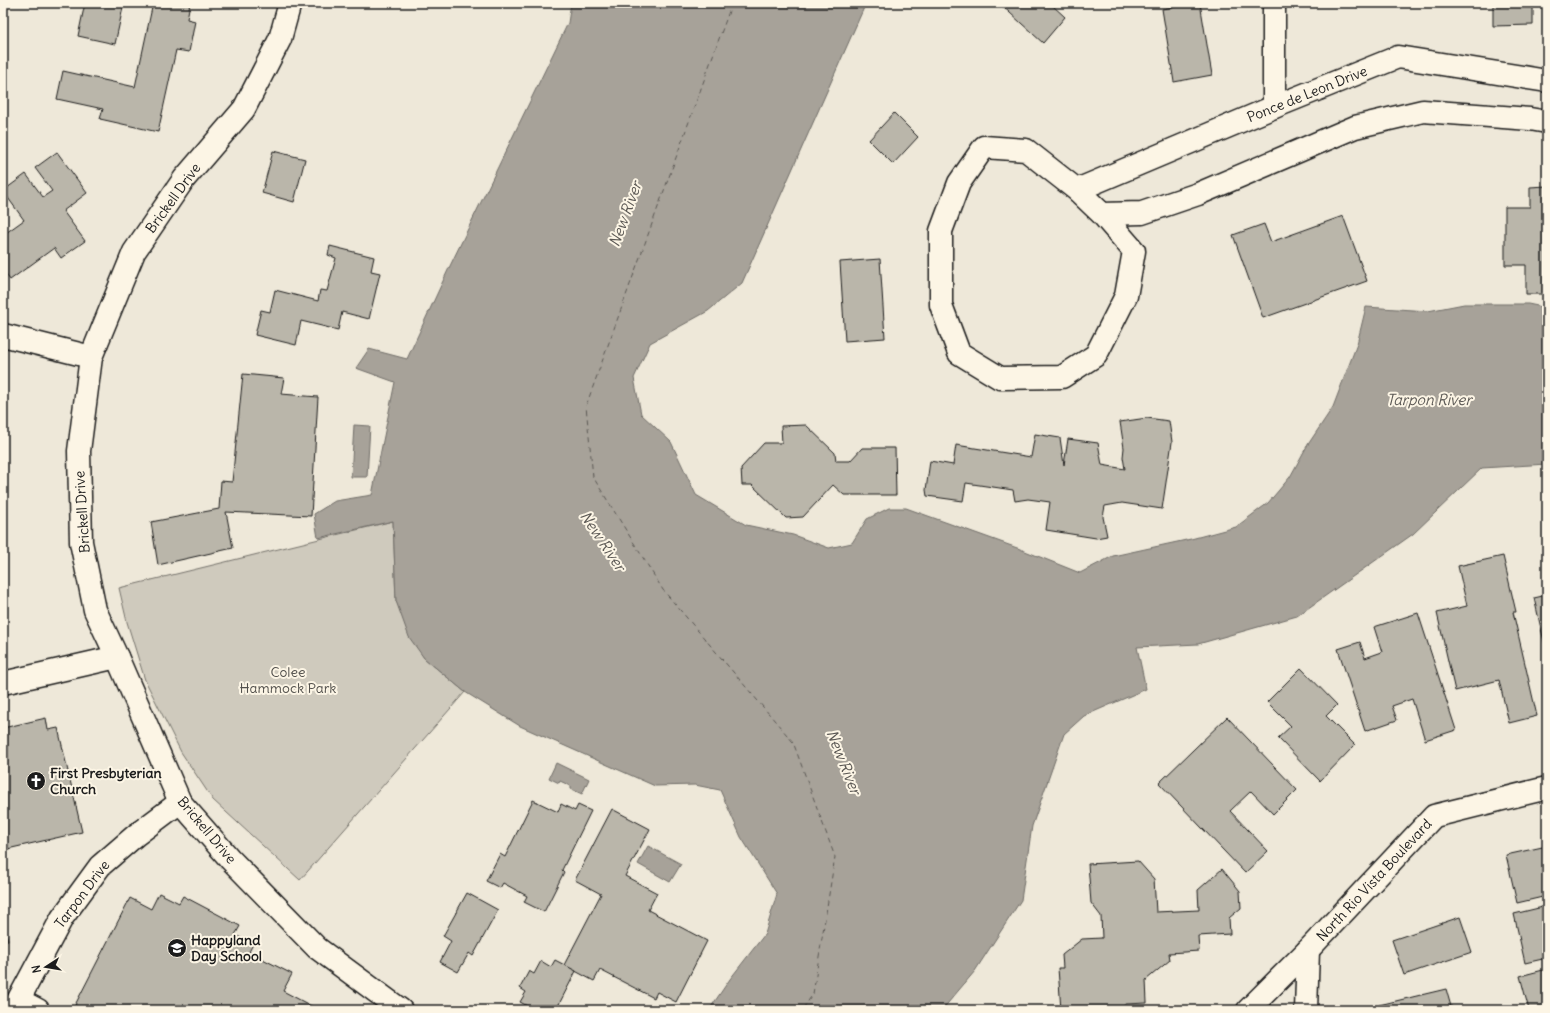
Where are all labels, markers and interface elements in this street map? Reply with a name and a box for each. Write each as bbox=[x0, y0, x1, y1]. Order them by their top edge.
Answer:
street label: Ponce de Leon Drive bbox=[1244, 62, 1370, 126]
street label: Brickell Drive bbox=[141, 159, 205, 237]
water label: New River bbox=[604, 177, 646, 249]
water label: Tarpon River bbox=[1386, 390, 1473, 409]
street label: Brickell Drive bbox=[70, 470, 94, 554]
water label: New River bbox=[576, 507, 631, 576]
park label: Colee Hammock Park bbox=[240, 663, 337, 697]
water label: New River bbox=[822, 727, 866, 799]
place label: First Presbyterian Church bbox=[50, 764, 162, 798]
church icon: First Presbyterian Church bbox=[25, 770, 47, 792]
street label: Brickell Drive bbox=[174, 793, 240, 867]
street label: North Rio Vista Boulevard bbox=[1312, 815, 1436, 945]
street label: Tarpon Drive bbox=[51, 856, 113, 932]
place label: Happyland Day School bbox=[191, 931, 262, 965]
school or university icon: Happyland Day School bbox=[166, 937, 188, 959]
north arrow bbox=[26, 947, 66, 987]
text: N bbox=[29, 964, 44, 974]

